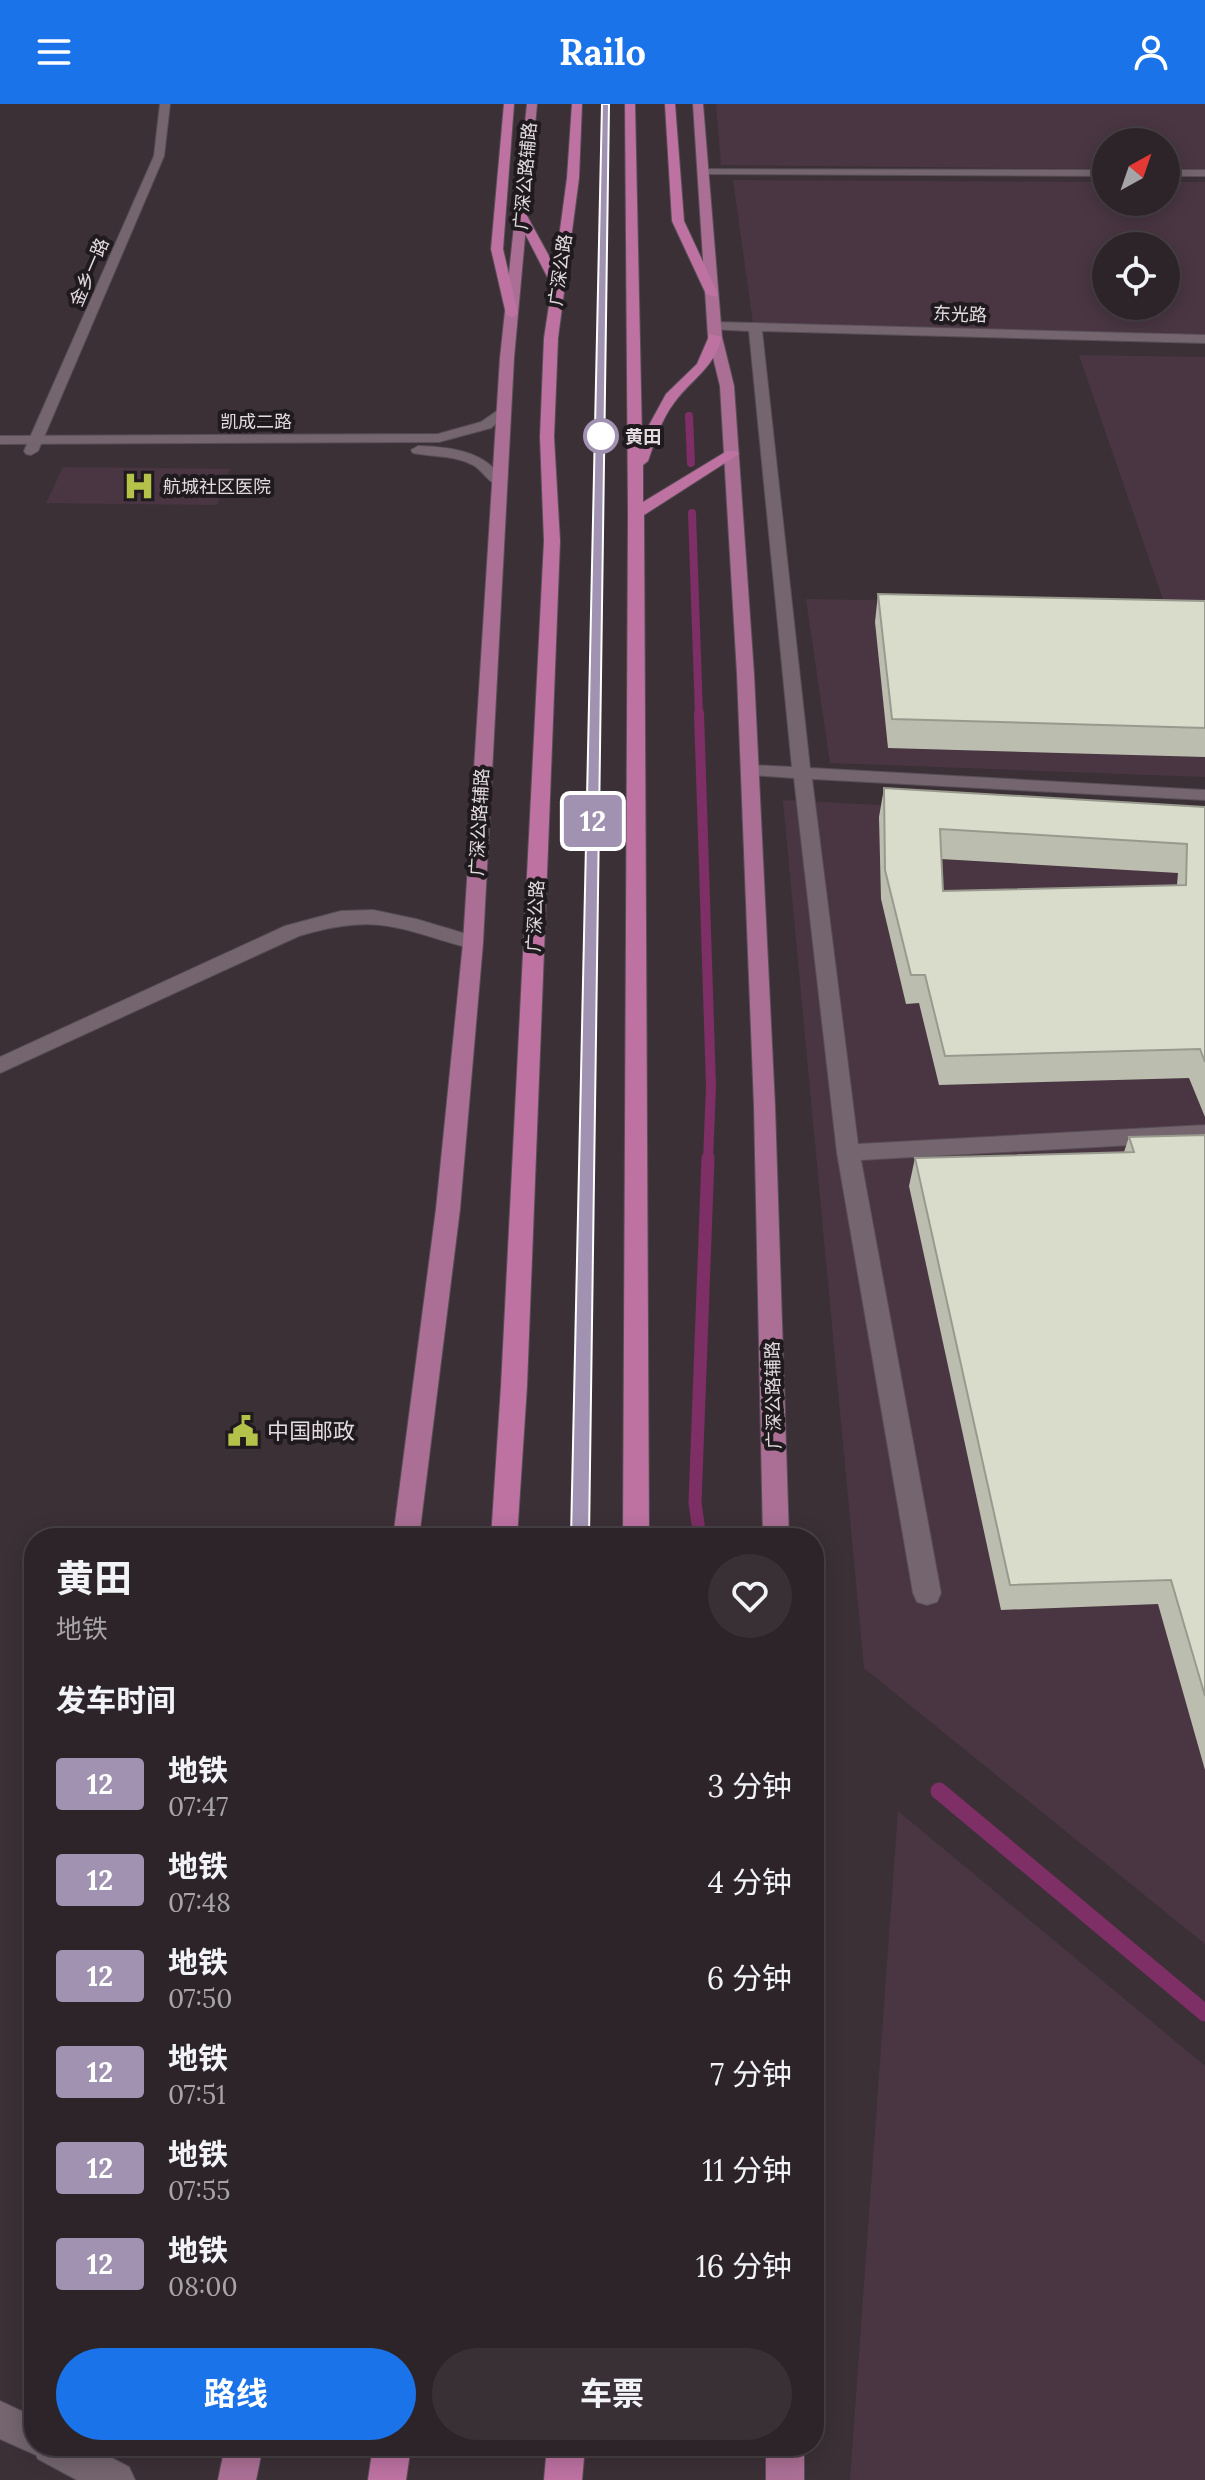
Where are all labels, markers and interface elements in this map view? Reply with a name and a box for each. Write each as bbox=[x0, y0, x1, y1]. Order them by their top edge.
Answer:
text: Railo bbox=[559, 29, 646, 75]
icon: menu bbox=[32, 30, 76, 74]
icon: person bbox=[1129, 30, 1173, 74]
street label: 广深公路辅路 bbox=[509, 121, 541, 231]
north arrow bbox=[1092, 128, 1180, 216]
map controls bbox=[1092, 128, 1180, 320]
button: locate bbox=[1092, 232, 1180, 320]
street label: 广深公路 bbox=[544, 233, 576, 307]
street label: 金乡一路 bbox=[64, 234, 114, 310]
street label: 东光路 bbox=[933, 302, 987, 326]
street label: 凯成二路 bbox=[220, 410, 292, 433]
marker: 黄田 bbox=[584, 419, 618, 453]
place label: 黄田 bbox=[625, 425, 661, 448]
hospital icon: 航城社区医院 bbox=[122, 469, 156, 503]
place label: 航城社区医院 bbox=[163, 475, 271, 498]
street label: 广深公路辅路 bbox=[465, 767, 493, 877]
line badge: 12 bbox=[557, 795, 629, 847]
text: 12 bbox=[580, 803, 606, 839]
street label: 广深公路 bbox=[522, 879, 548, 953]
street label: 广深公路辅路 bbox=[761, 1341, 785, 1449]
public building icon: 中国邮政 bbox=[226, 1414, 260, 1448]
place label: 中国邮政 bbox=[267, 1417, 355, 1445]
text: 黄田 bbox=[56, 1554, 132, 1602]
button: heart bbox=[708, 1554, 792, 1638]
text: 地铁 bbox=[56, 1612, 108, 1645]
text: 发车时间 bbox=[56, 1681, 176, 1719]
text: 地铁 bbox=[168, 1751, 228, 1789]
text: 12 bbox=[87, 1766, 113, 1802]
text: 3 分钟 bbox=[707, 1767, 792, 1805]
text: 07:47 bbox=[168, 1790, 228, 1823]
text: 地铁 bbox=[168, 1847, 228, 1885]
text: 12 bbox=[87, 1862, 113, 1898]
text: 4 分钟 bbox=[708, 1863, 792, 1901]
text: 07:48 bbox=[168, 1886, 231, 1919]
text: 地铁 bbox=[168, 1943, 228, 1981]
text: 12 bbox=[87, 1958, 113, 1994]
text: 6 分钟 bbox=[707, 1959, 792, 1997]
text: 07:50 bbox=[168, 1982, 232, 2015]
text: 地铁 bbox=[168, 2039, 228, 2077]
text: 12 bbox=[87, 2054, 113, 2090]
text: 7 分钟 bbox=[710, 2055, 792, 2093]
text: 07:51 bbox=[168, 2078, 226, 2111]
text: 地铁 bbox=[168, 2135, 228, 2173]
text: 12 bbox=[87, 2150, 113, 2186]
text: 11 分钟 bbox=[702, 2151, 792, 2189]
text: 07:55 bbox=[168, 2174, 230, 2207]
text: 地铁 bbox=[168, 2231, 228, 2269]
text: 12 bbox=[87, 2246, 113, 2282]
text: 16 分钟 bbox=[696, 2247, 792, 2285]
text: 08:00 bbox=[168, 2270, 238, 2303]
button: 路线 bbox=[56, 2348, 416, 2440]
button: 车票 bbox=[432, 2348, 792, 2440]

